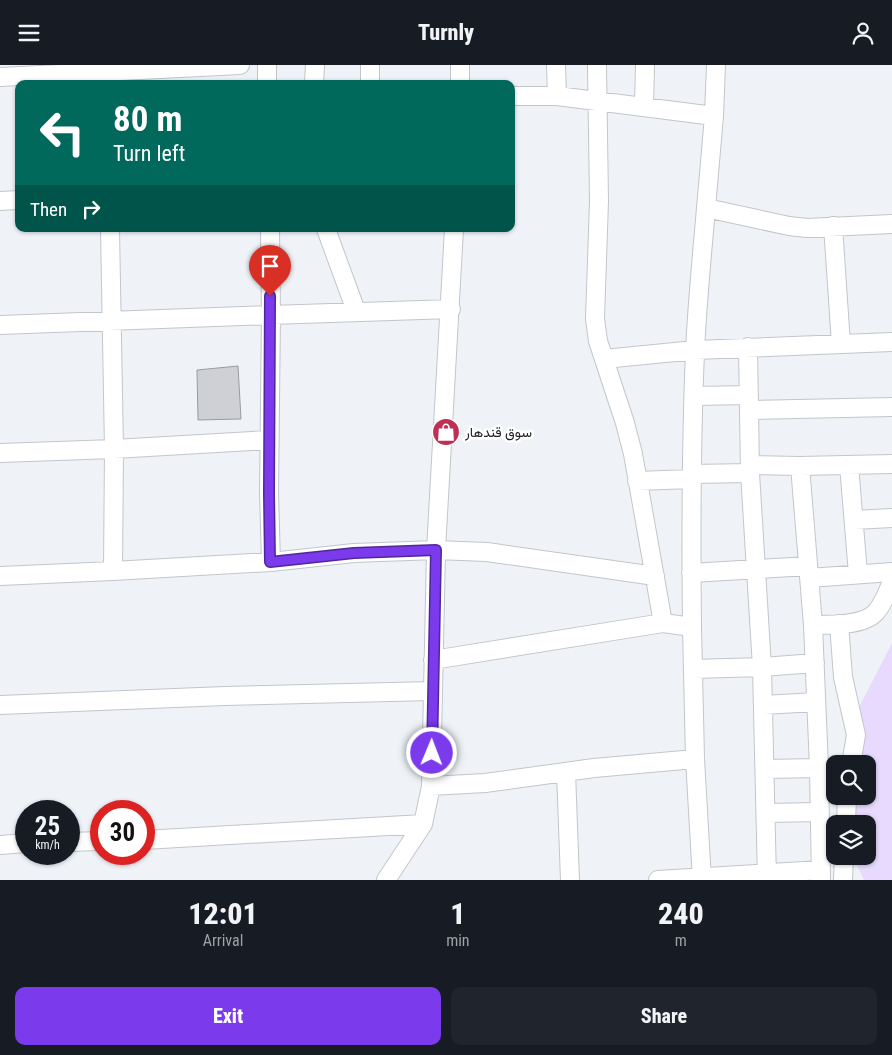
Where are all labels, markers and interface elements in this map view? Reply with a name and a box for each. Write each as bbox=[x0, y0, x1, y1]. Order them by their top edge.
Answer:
icon: menu bbox=[15, 19, 43, 47]
icon: person bbox=[849, 19, 877, 47]
text: Turnly bbox=[418, 20, 474, 45]
text: 80 m bbox=[113, 99, 182, 140]
icon: left bbox=[30, 100, 95, 165]
text: Turn left bbox=[113, 141, 185, 166]
icon: right bbox=[77, 195, 105, 223]
text: Then bbox=[30, 198, 67, 221]
pin bbox=[249, 245, 291, 296]
icon: arrive bbox=[256, 252, 284, 280]
shop icon: سوق قندهار bbox=[431, 417, 461, 447]
place label: سوق قندهار bbox=[464, 424, 532, 441]
position arrow bbox=[405, 726, 457, 778]
map controls bbox=[826, 755, 876, 865]
button: search bbox=[826, 755, 876, 805]
speed limit sign: 30 bbox=[90, 800, 155, 865]
text: 25 bbox=[35, 812, 60, 841]
button: layers bbox=[826, 815, 876, 865]
text: km/h bbox=[35, 838, 60, 852]
text: 12:01 bbox=[188, 896, 258, 931]
text: 1 bbox=[450, 896, 465, 931]
text: 240 bbox=[658, 896, 704, 931]
text: Arrival bbox=[203, 931, 243, 950]
text: min bbox=[446, 931, 470, 950]
text: m bbox=[675, 931, 687, 950]
button: Exit bbox=[15, 987, 441, 1045]
button: Share bbox=[451, 987, 877, 1045]

